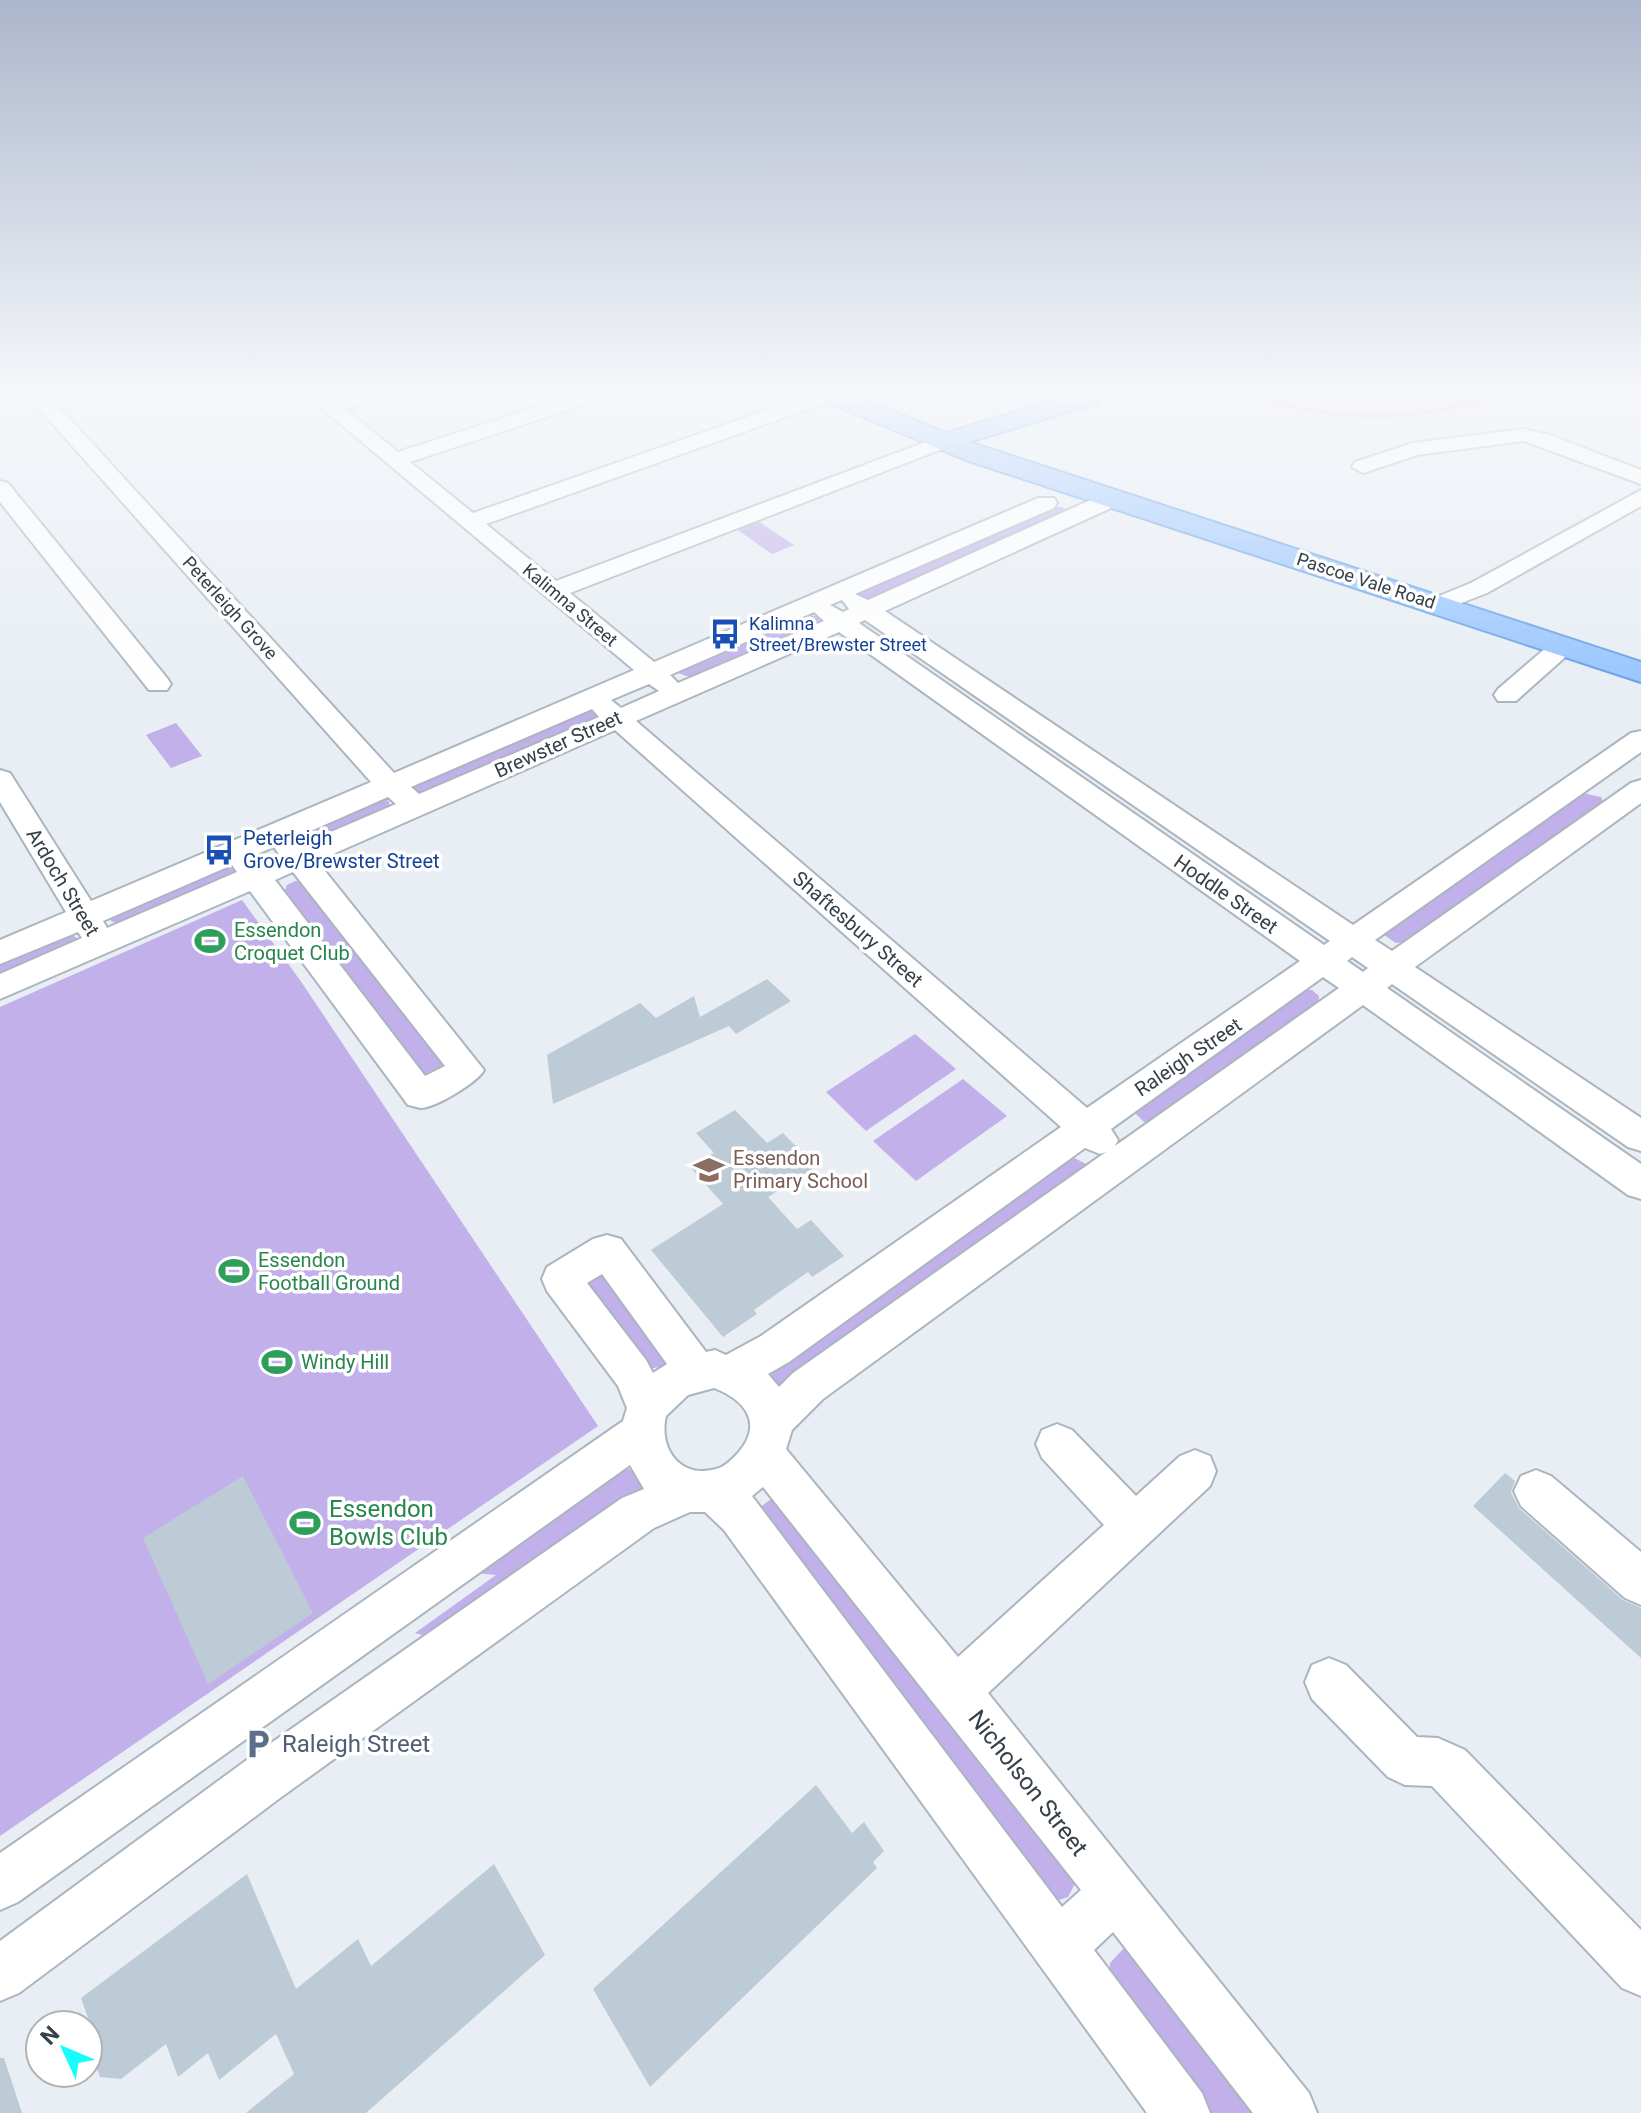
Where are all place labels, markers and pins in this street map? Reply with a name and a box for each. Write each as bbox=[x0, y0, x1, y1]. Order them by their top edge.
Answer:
place label: Kalimna Street/Brewster Street bbox=[749, 613, 927, 655]
bus stop icon: Kalimna Street/Brewster Street bbox=[708, 617, 742, 651]
place label: Peterleigh Grove/Brewster Street bbox=[243, 826, 440, 873]
bus stop icon: Peterleigh Grove/Brewster Street bbox=[202, 833, 236, 867]
place label: Essendon Croquet Club bbox=[234, 918, 350, 965]
sports icon: Essendon Croquet Club bbox=[193, 924, 227, 958]
place label: Essendon Primary School bbox=[733, 1146, 868, 1193]
school or university icon: Essendon Primary School bbox=[692, 1153, 726, 1187]
place label: Essendon Football Ground bbox=[258, 1248, 400, 1295]
sports icon: Essendon Football Ground bbox=[217, 1254, 251, 1288]
sports icon: Windy Hill bbox=[260, 1345, 294, 1379]
place label: Windy Hill bbox=[301, 1350, 389, 1374]
place label: Essendon Bowls Club bbox=[329, 1495, 448, 1551]
sports icon: Essendon Bowls Club bbox=[288, 1506, 322, 1540]
parking icon: Raleigh Street bbox=[241, 1727, 275, 1761]
place label: Raleigh Street bbox=[282, 1730, 430, 1758]

